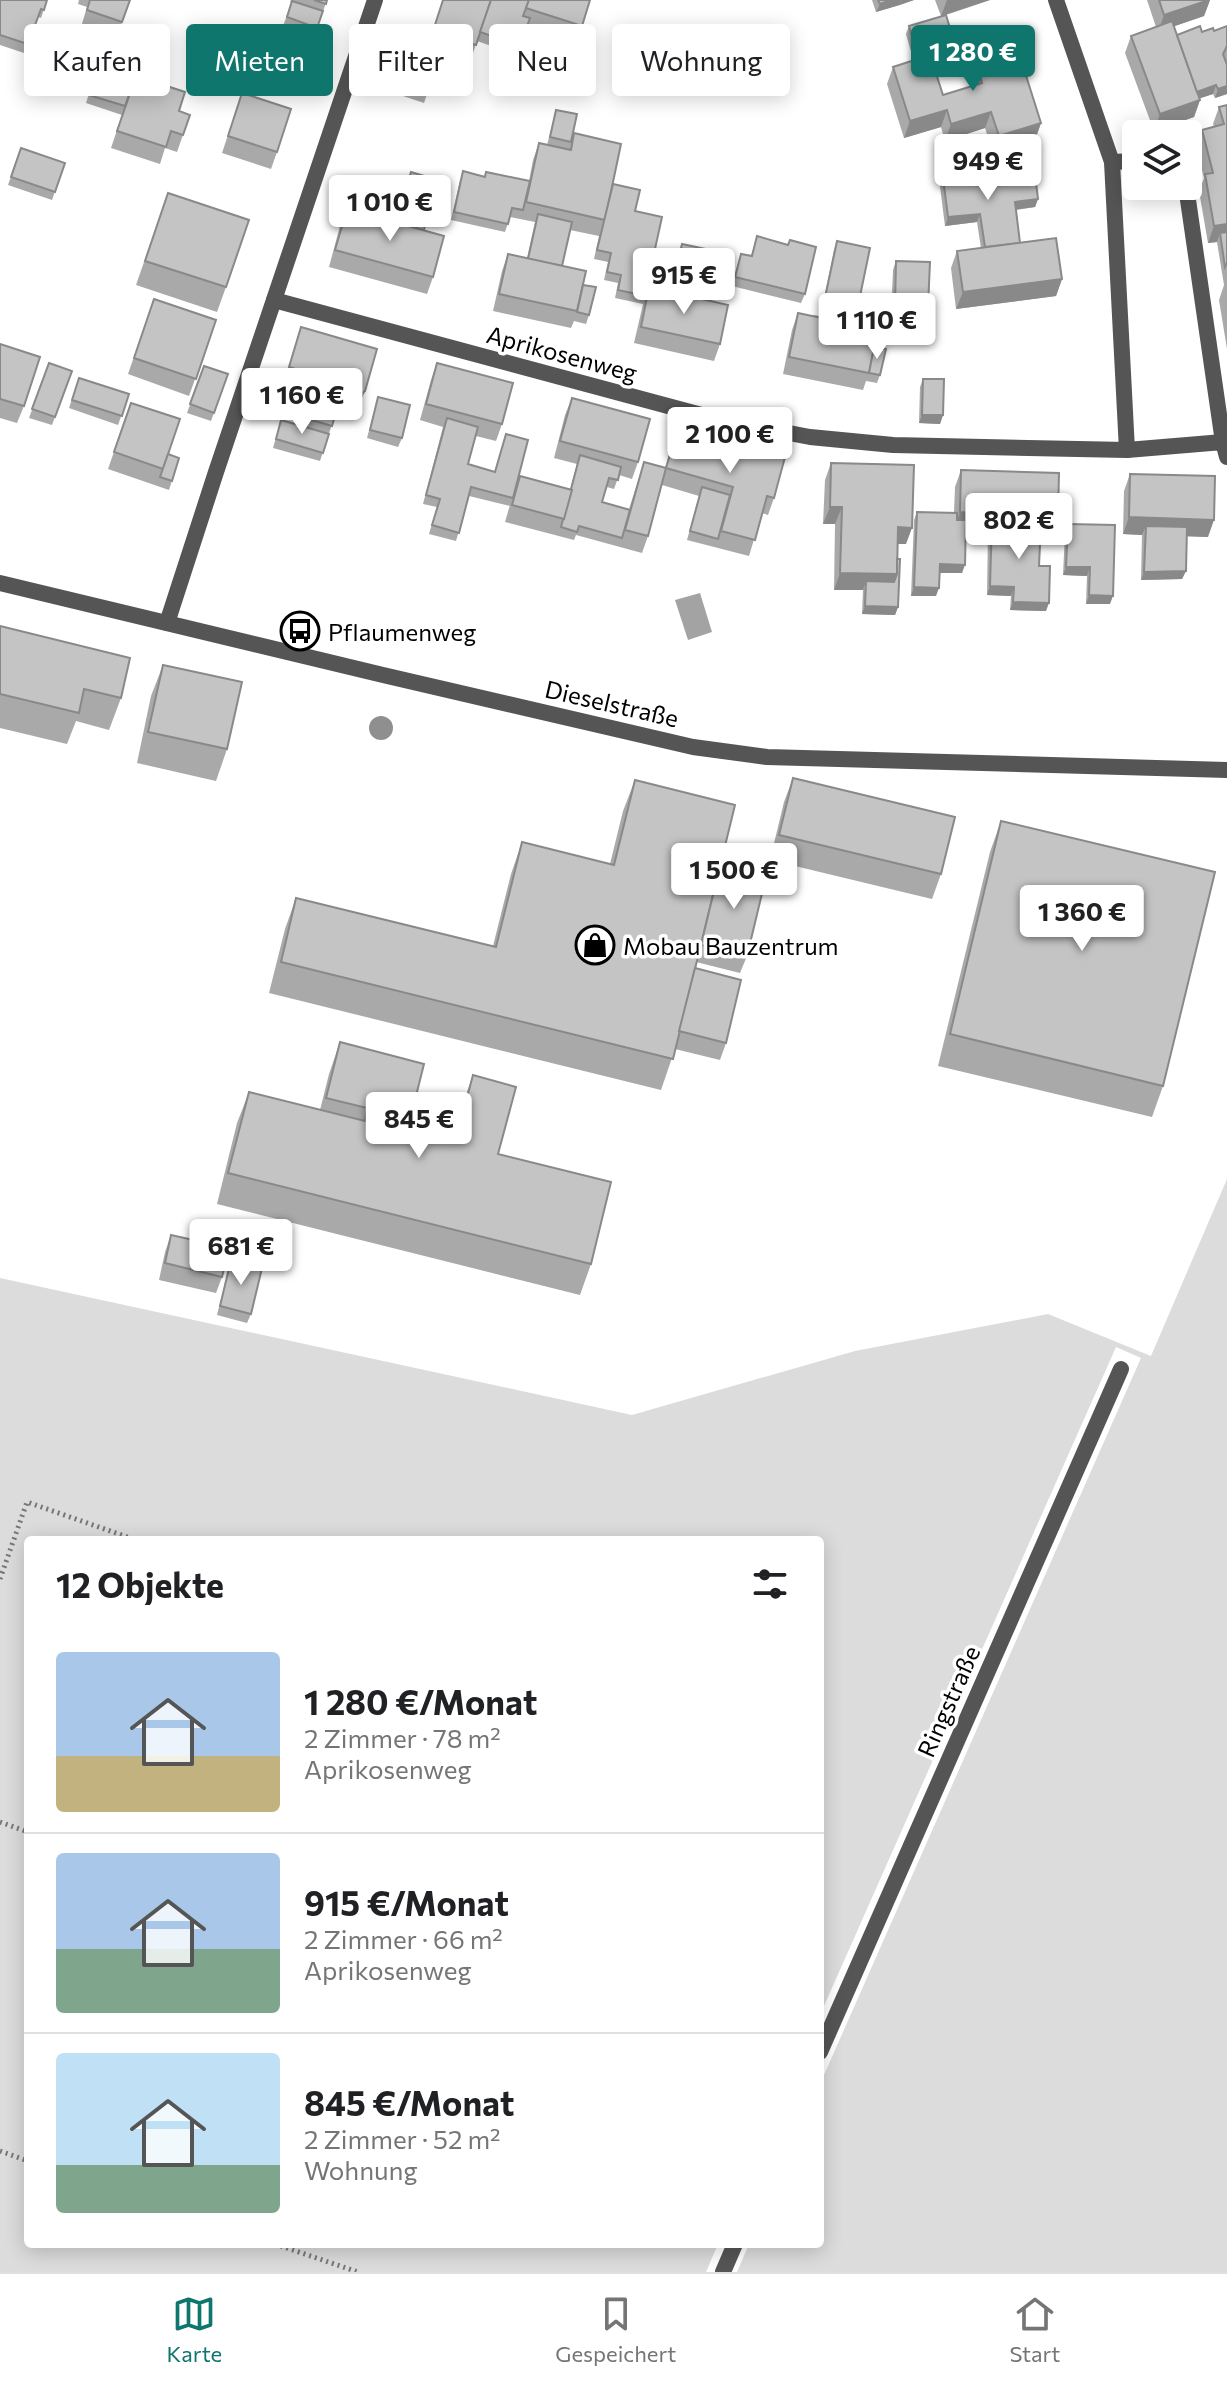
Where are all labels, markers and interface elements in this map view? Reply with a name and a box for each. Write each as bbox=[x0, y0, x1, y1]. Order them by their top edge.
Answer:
chip: Kaufen bbox=[24, 24, 170, 96]
chip: Mieten bbox=[186, 24, 333, 96]
chip: Filter bbox=[349, 24, 473, 96]
chip: Neu bbox=[489, 24, 596, 96]
chip: Wohnung bbox=[612, 24, 790, 96]
pin: 1 280 € bbox=[899, 25, 1047, 93]
text: 1 280 € bbox=[929, 35, 1017, 66]
map controls bbox=[1122, 120, 1202, 200]
button: layers bbox=[1122, 120, 1202, 200]
pin: 949 € bbox=[932, 134, 1044, 202]
text: 949 € bbox=[952, 144, 1024, 175]
pin: 1 010 € bbox=[316, 175, 464, 243]
text: 1 010 € bbox=[347, 185, 433, 216]
pin: 915 € bbox=[628, 248, 740, 316]
text: 915 € bbox=[651, 258, 717, 289]
pin: 1 110 € bbox=[803, 293, 951, 361]
text: 1 110 € bbox=[837, 303, 917, 334]
street label: Aprikosenweg bbox=[484, 319, 640, 387]
pin: 1 160 € bbox=[228, 368, 376, 436]
text: 1 160 € bbox=[259, 378, 345, 409]
pin: 2 100 € bbox=[656, 407, 804, 475]
text: 2 100 € bbox=[685, 417, 775, 448]
pin: 802 € bbox=[963, 493, 1075, 561]
text: 802 € bbox=[983, 503, 1055, 534]
bus stop icon: Pflaumenweg bbox=[279, 610, 321, 652]
place label: Pflaumenweg bbox=[328, 617, 476, 646]
street label: Dieselstraße bbox=[542, 674, 682, 732]
pin: 1 500 € bbox=[660, 843, 808, 911]
text: 1 500 € bbox=[689, 853, 779, 884]
pin: 1 360 € bbox=[1008, 885, 1156, 953]
text: 1 360 € bbox=[1038, 895, 1126, 926]
shop icon: Mobau Bauzentrum bbox=[574, 924, 616, 966]
place label: Mobau Bauzentrum bbox=[623, 931, 839, 960]
pin: 845 € bbox=[363, 1092, 475, 1160]
text: 845 € bbox=[384, 1102, 454, 1133]
pin: 681 € bbox=[185, 1219, 297, 1287]
text: 681 € bbox=[207, 1229, 275, 1260]
icon: filters bbox=[748, 1562, 792, 1606]
text: 12 Objekte bbox=[56, 1563, 224, 1605]
street label: Ringstraße bbox=[911, 1641, 985, 1761]
text: 1 280 €/Monat bbox=[304, 1680, 537, 1722]
icon: home bbox=[120, 1684, 216, 1780]
text: 2 Zimmer · 78 m² bbox=[304, 1722, 501, 1753]
text: Aprikosenweg bbox=[304, 1753, 471, 1784]
text: 915 €/Monat bbox=[304, 1881, 509, 1923]
icon: home bbox=[120, 1885, 216, 1981]
text: 2 Zimmer · 66 m² bbox=[304, 1923, 503, 1954]
text: Aprikosenweg bbox=[304, 1954, 471, 1985]
text: 845 €/Monat bbox=[304, 2081, 514, 2123]
icon: home bbox=[120, 2085, 216, 2181]
text: 2 Zimmer · 52 m² bbox=[304, 2123, 501, 2154]
text: Wohnung bbox=[304, 2154, 418, 2185]
tab: Karte bbox=[167, 2292, 222, 2367]
tab: Gespeichert bbox=[555, 2292, 676, 2367]
tab: Start bbox=[1009, 2292, 1060, 2367]

